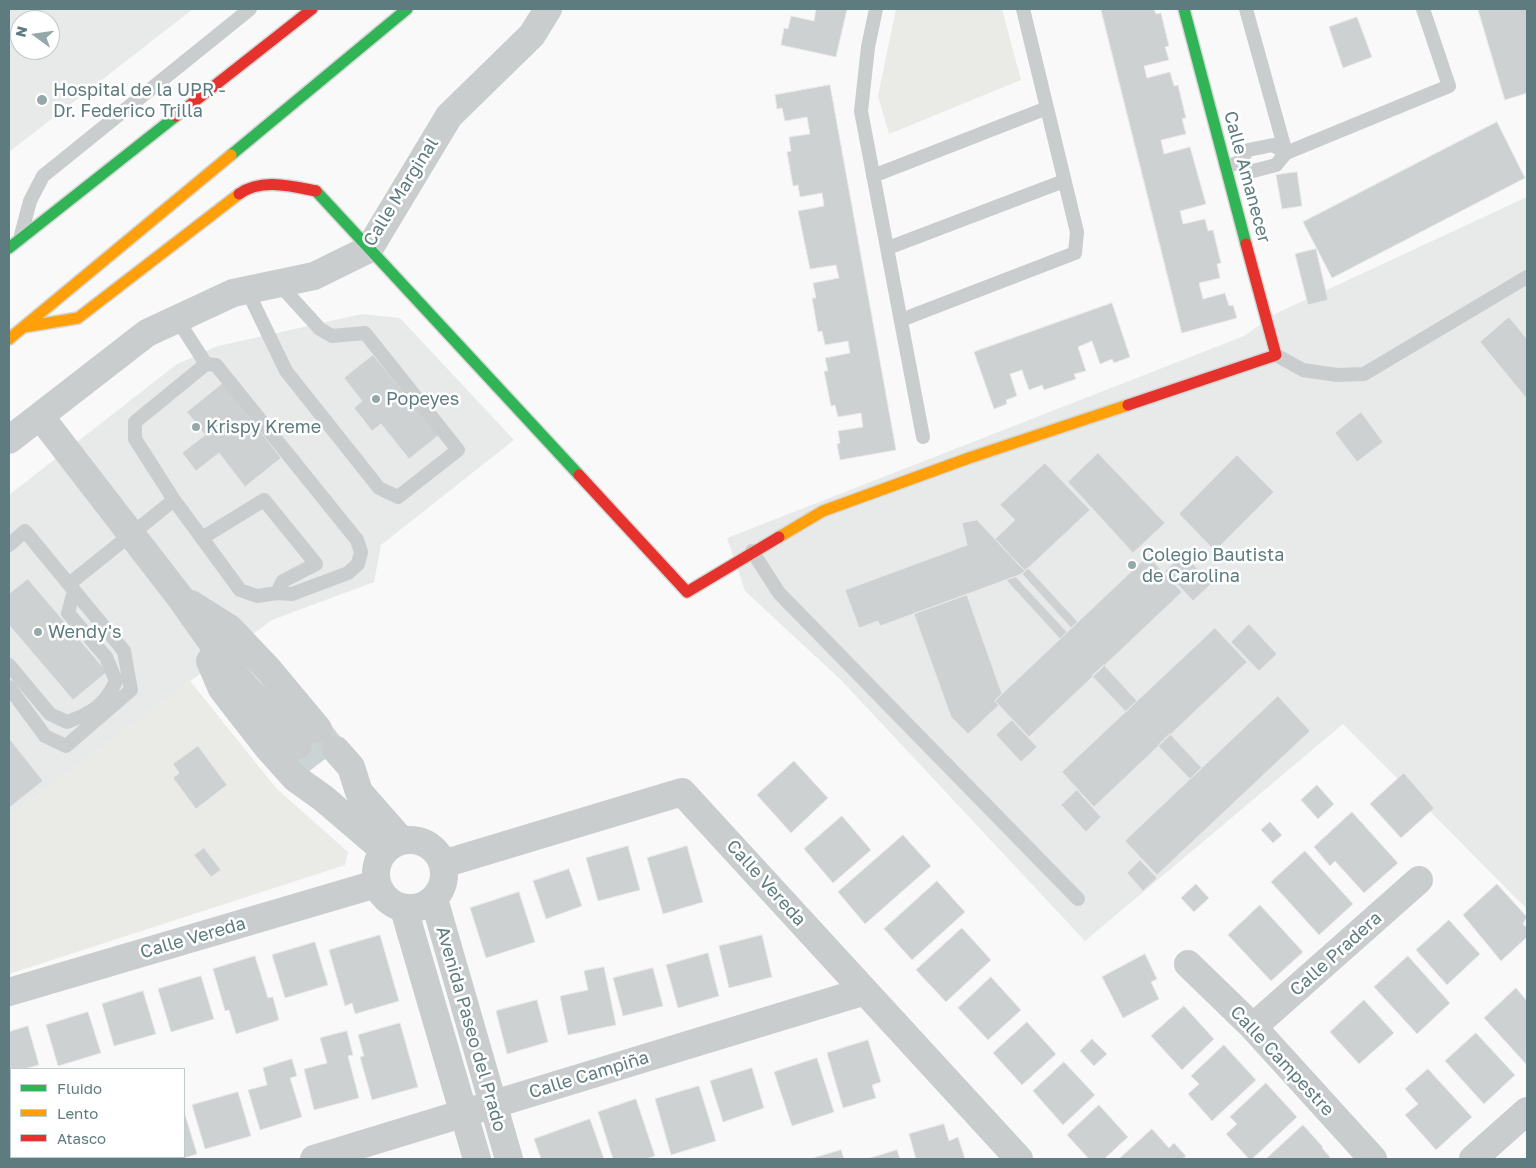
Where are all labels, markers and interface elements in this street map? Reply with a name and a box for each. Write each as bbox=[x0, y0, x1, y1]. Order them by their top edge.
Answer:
north arrow bbox=[10, 10, 60, 60]
text: N bbox=[11, 24, 30, 39]
place label: Hospital de la UPR - Dr. Federico Trilla bbox=[53, 79, 225, 122]
marker: Hospital de la UPR - Dr. Federico Trilla bbox=[35, 93, 49, 107]
street label: Calle Amanecer bbox=[1219, 109, 1275, 245]
street label: Calle Marginal bbox=[359, 134, 443, 250]
place label: Popeyes bbox=[386, 388, 459, 410]
marker: Popeyes bbox=[370, 393, 382, 405]
place label: Krispy Kreme bbox=[206, 416, 321, 438]
marker: Krispy Kreme bbox=[190, 421, 202, 433]
place label: Colegio Bautista de Carolina bbox=[1142, 544, 1284, 586]
marker: Colegio Bautista de Carolina bbox=[1126, 559, 1138, 571]
place label: Wendy's bbox=[48, 621, 121, 643]
marker: Wendy's bbox=[32, 626, 44, 638]
street label: Calle Vereda bbox=[722, 835, 810, 931]
street label: Calle Pradera bbox=[1286, 907, 1386, 1001]
street label: Calle Vereda bbox=[138, 913, 248, 963]
street label: Avenida Paseo del Prado bbox=[431, 924, 511, 1134]
street label: Calle Campestre bbox=[1225, 1002, 1339, 1120]
street label: Calle Campiña bbox=[526, 1047, 652, 1103]
legend bbox=[10, 1068, 185, 1158]
text: Fluido bbox=[57, 1079, 102, 1097]
text: Lento bbox=[57, 1104, 98, 1122]
text: Atasco bbox=[57, 1129, 106, 1147]

